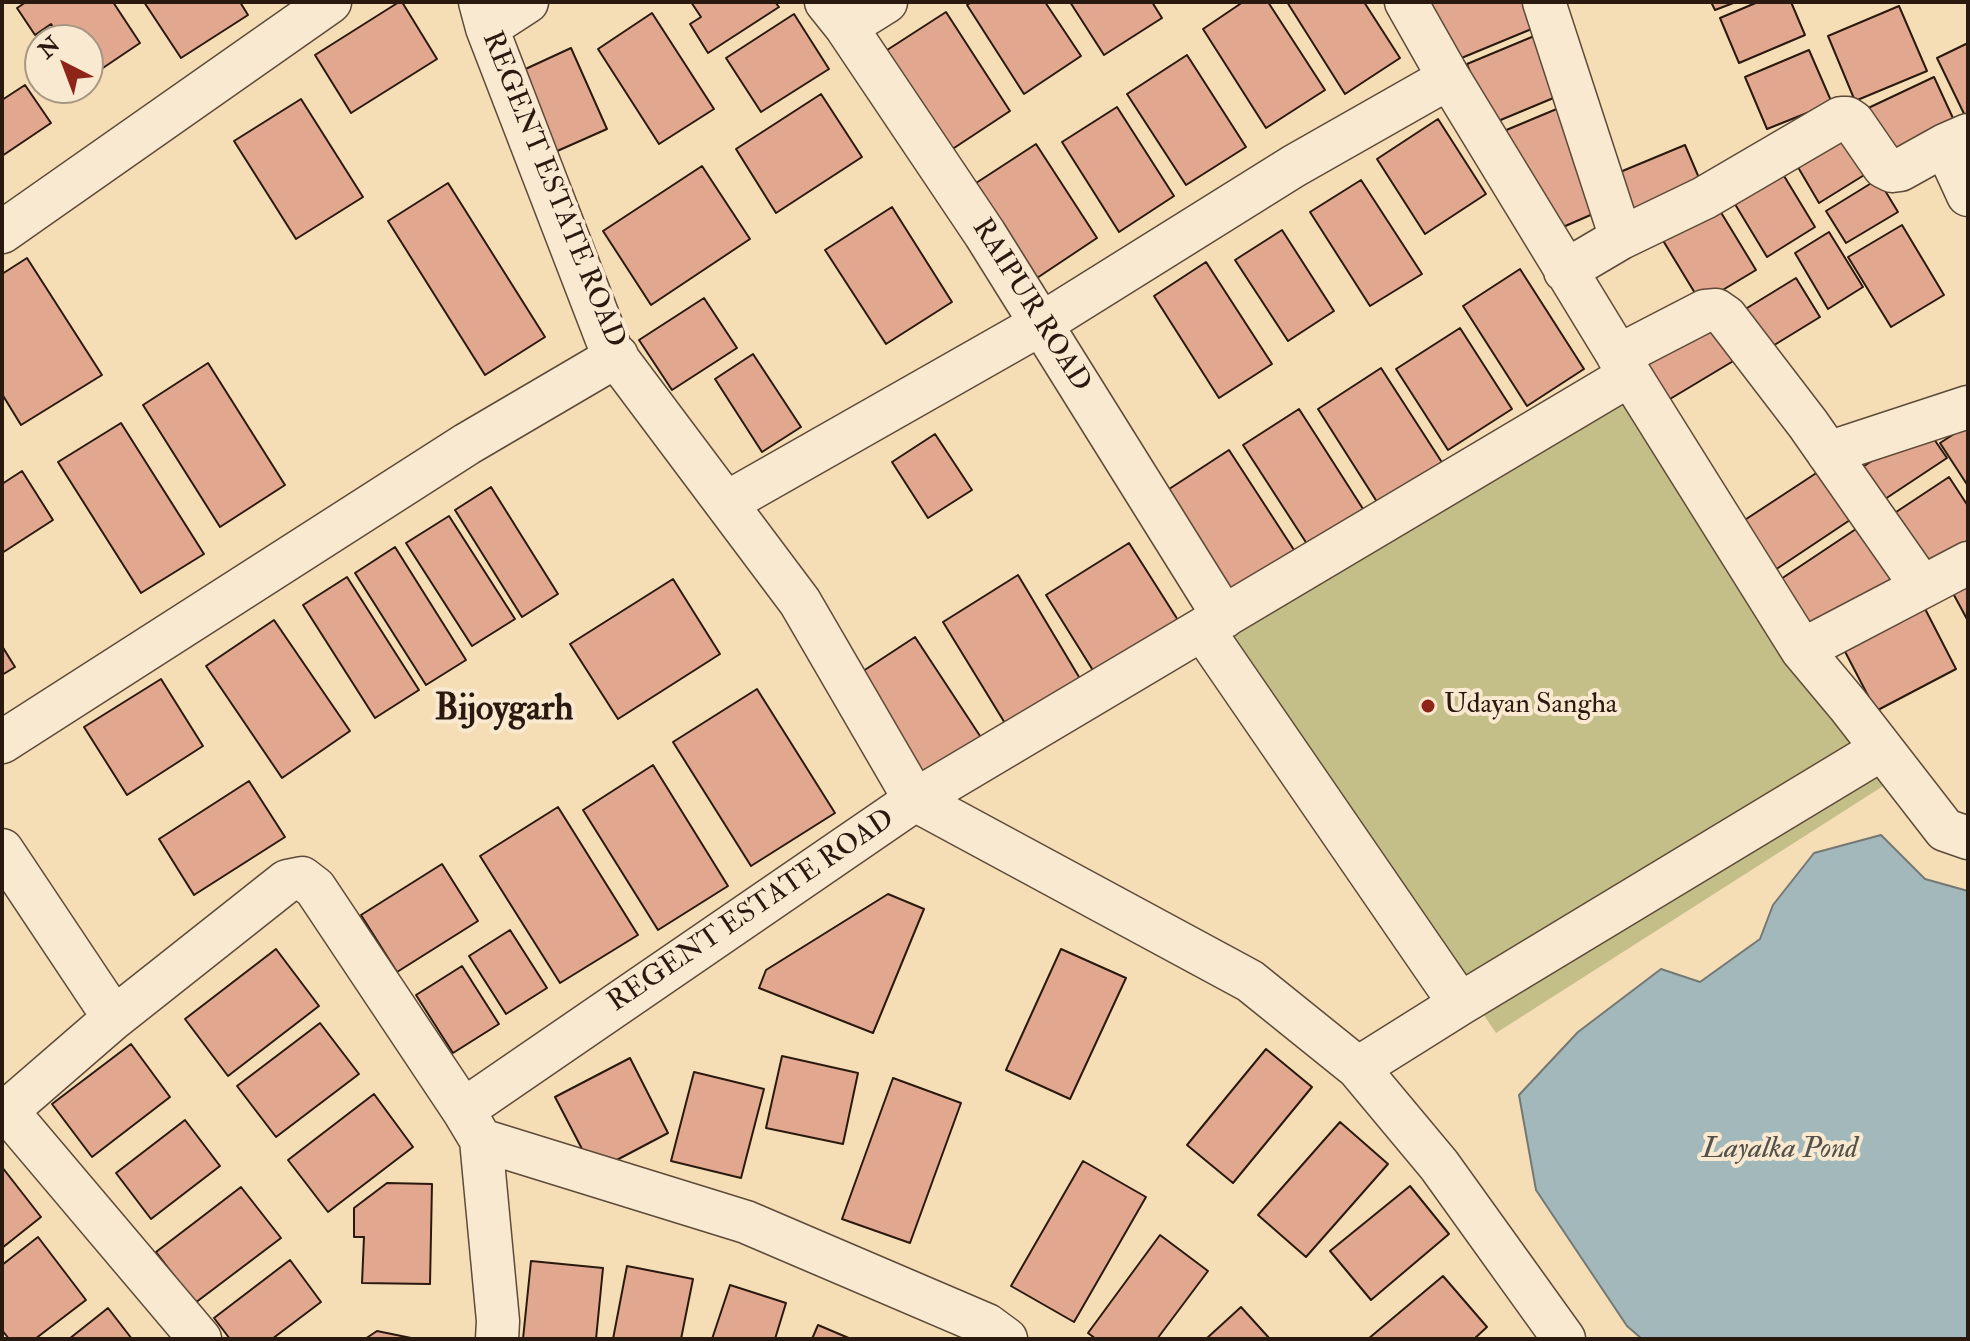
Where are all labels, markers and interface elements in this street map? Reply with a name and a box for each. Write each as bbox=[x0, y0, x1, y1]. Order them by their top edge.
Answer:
north arrow bbox=[24, 24, 104, 104]
street label: REGENT ESTATE ROAD bbox=[473, 27, 631, 353]
text: N bbox=[33, 31, 66, 65]
street label: RAIPUR ROAD bbox=[963, 213, 1097, 399]
district label: Bijoygarh bbox=[435, 689, 573, 733]
place label: Udayan Sangha bbox=[1444, 689, 1617, 723]
marker: Udayan Sangha bbox=[1419, 697, 1437, 715]
street label: REGENT ESTATE ROAD bbox=[603, 804, 901, 1020]
water label: Layalka Pond bbox=[1702, 1133, 1858, 1169]

